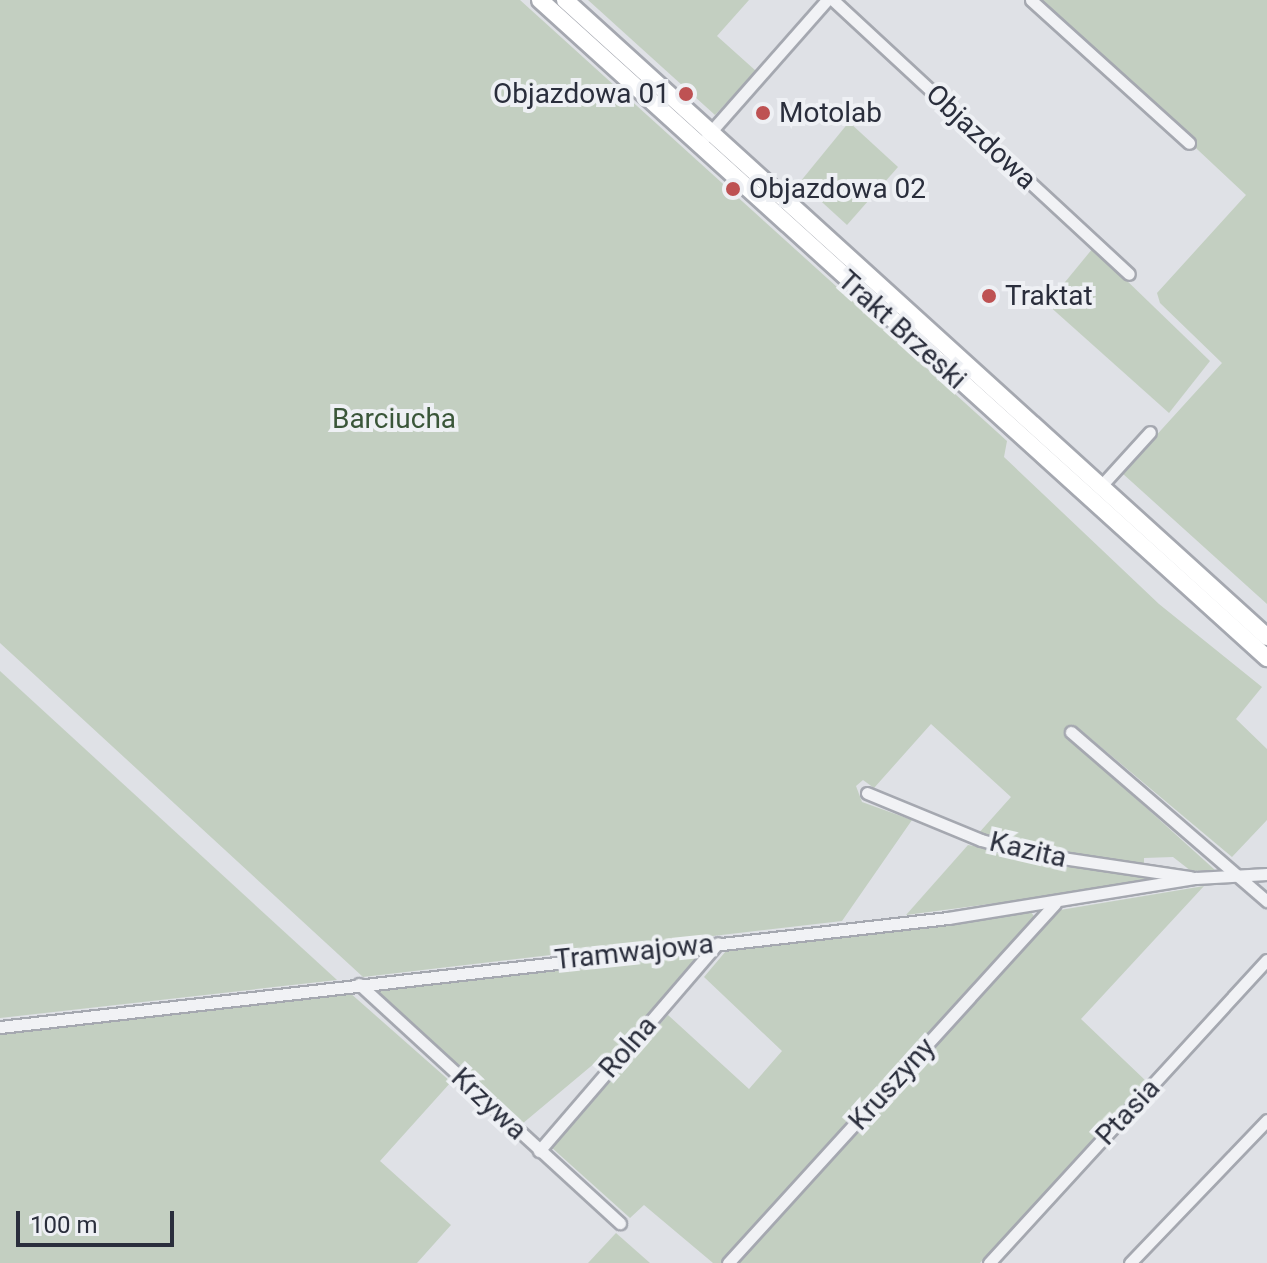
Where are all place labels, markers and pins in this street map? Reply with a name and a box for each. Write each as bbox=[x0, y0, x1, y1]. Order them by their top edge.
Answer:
place label: Objazdowa 01 bbox=[493, 77, 670, 111]
marker: Objazdowa 01 bbox=[677, 85, 695, 103]
place label: Motolab bbox=[779, 96, 882, 130]
marker: Motolab bbox=[754, 104, 772, 122]
place label: Objazdowa 02 bbox=[749, 172, 926, 206]
marker: Objazdowa 02 bbox=[724, 180, 742, 198]
place label: Traktat bbox=[1005, 279, 1093, 313]
marker: Traktat bbox=[980, 287, 998, 305]

